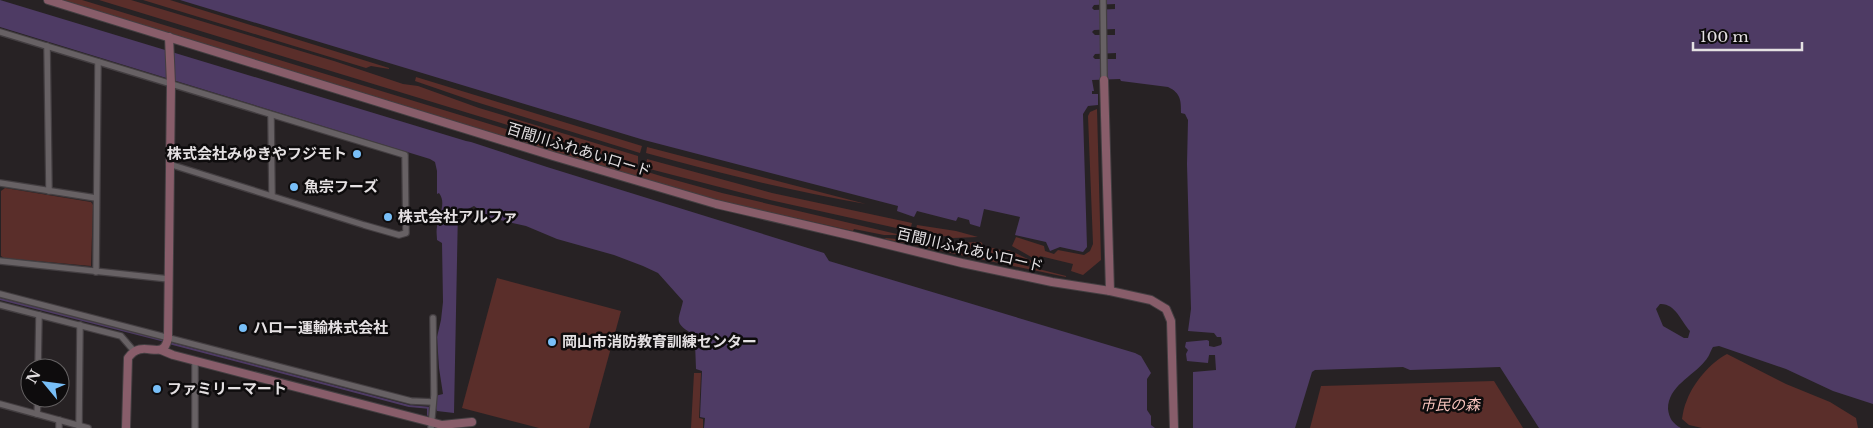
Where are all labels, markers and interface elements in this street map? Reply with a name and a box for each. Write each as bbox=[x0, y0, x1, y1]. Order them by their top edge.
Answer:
scale bar bbox=[1693, 20, 1802, 52]
text: 100 m bbox=[1700, 27, 1749, 46]
street label: 百間川ふれあいロード bbox=[505, 119, 654, 181]
place label: 株式会社みゆきやフジモト bbox=[167, 144, 347, 163]
marker: 株式会社みゆきやフジモト bbox=[351, 148, 363, 160]
place label: 魚宗フーズ bbox=[304, 177, 378, 196]
marker: 魚宗フーズ bbox=[288, 181, 300, 193]
place label: 株式会社アルファ bbox=[398, 207, 518, 226]
marker: 株式会社アルファ bbox=[382, 211, 394, 223]
street label: 百間川ふれあいロード bbox=[895, 223, 1045, 276]
place label: ハロー運輸株式会社 bbox=[253, 318, 388, 337]
marker: ハロー運輸株式会社 bbox=[237, 322, 249, 334]
place label: 岡山市消防教育訓練センター bbox=[562, 332, 757, 351]
marker: 岡山市消防教育訓練センター bbox=[546, 336, 558, 348]
north arrow bbox=[20, 358, 70, 408]
text: N bbox=[23, 367, 45, 387]
place label: ファミリーマート bbox=[167, 379, 287, 398]
marker: ファミリーマート bbox=[151, 383, 163, 395]
park label: 市民の森 bbox=[1420, 395, 1482, 414]

